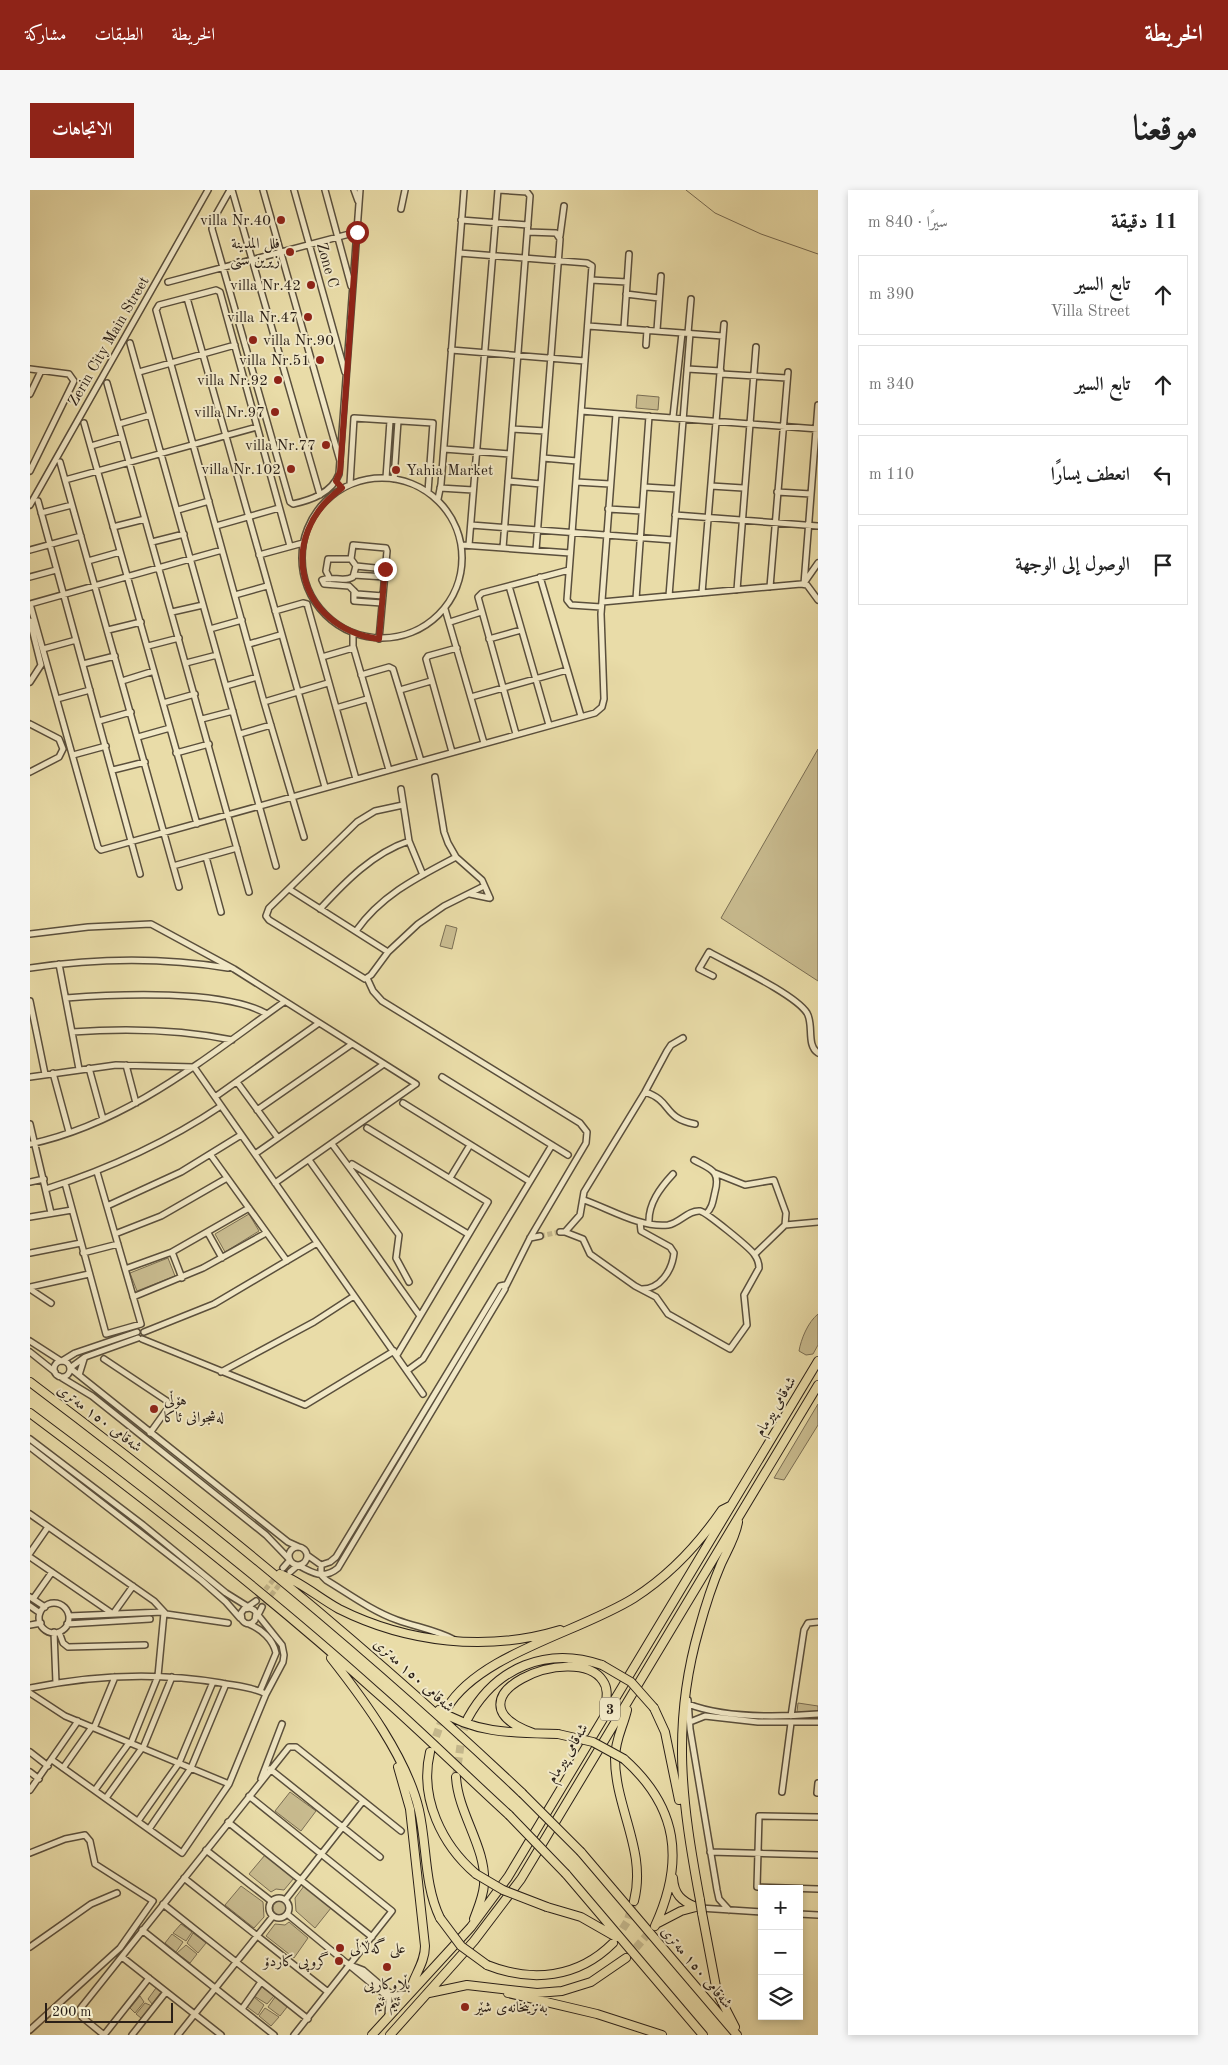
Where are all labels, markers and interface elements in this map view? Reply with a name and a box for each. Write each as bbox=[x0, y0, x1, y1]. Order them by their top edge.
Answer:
text: الخريطة bbox=[1145, 23, 1203, 47]
text: مشاركة bbox=[25, 26, 66, 44]
text: الطبقات bbox=[94, 26, 143, 44]
text: الخريطة bbox=[171, 26, 215, 44]
button: الاتجاهات bbox=[30, 103, 134, 158]
text: موقعنا bbox=[1133, 112, 1198, 147]
text: 11 دقيقة bbox=[1111, 212, 1178, 233]
place label: villa Nr.40 bbox=[200, 214, 271, 229]
marker: villa Nr.40 bbox=[275, 214, 287, 226]
text: سيرًا · 840 m bbox=[868, 215, 948, 231]
route start bbox=[346, 221, 369, 244]
place label: فلل المدينة زیرین ستی bbox=[230, 237, 280, 271]
street label: Zone C bbox=[313, 241, 340, 290]
marker: فلل المدينة زیرین ستی bbox=[284, 246, 296, 258]
street label: Zerin City Main Street bbox=[66, 274, 152, 409]
text: تابع السير bbox=[1075, 276, 1130, 295]
place label: villa Nr.42 bbox=[230, 279, 301, 294]
marker: villa Nr.42 bbox=[305, 279, 317, 291]
icon: ahead bbox=[1149, 281, 1177, 309]
text: 390 m bbox=[869, 287, 914, 303]
text: Villa Street bbox=[1051, 304, 1130, 320]
place label: villa Nr.47 bbox=[227, 311, 298, 326]
marker: villa Nr.47 bbox=[302, 311, 314, 323]
marker: villa Nr.90 bbox=[247, 334, 259, 346]
place label: villa Nr.90 bbox=[263, 334, 334, 349]
place label: villa Nr.51 bbox=[239, 354, 310, 369]
marker: villa Nr.51 bbox=[314, 354, 326, 366]
icon: ahead bbox=[1149, 371, 1177, 399]
place label: villa Nr.92 bbox=[197, 374, 268, 389]
marker: villa Nr.92 bbox=[272, 374, 284, 386]
text: تابع السير bbox=[1075, 376, 1130, 395]
text: 340 m bbox=[869, 377, 914, 393]
place label: villa Nr.97 bbox=[194, 406, 265, 421]
marker: villa Nr.97 bbox=[269, 406, 281, 418]
place label: villa Nr.77 bbox=[245, 439, 316, 454]
marker: villa Nr.77 bbox=[320, 439, 332, 451]
icon: left bbox=[1149, 461, 1177, 489]
place label: villa Nr.102 bbox=[201, 463, 281, 478]
marker: villa Nr.102 bbox=[285, 463, 297, 475]
marker: Yahia Market bbox=[390, 464, 402, 476]
place label: Yahia Market bbox=[406, 464, 493, 479]
text: انعطف يسارًا bbox=[1051, 466, 1130, 485]
text: 110 m bbox=[869, 467, 914, 483]
icon: arrive bbox=[1149, 551, 1177, 579]
text: الوصول إلى الوجهة bbox=[1015, 556, 1130, 575]
route end bbox=[374, 558, 397, 581]
street label: شەقامی پیرمام bbox=[753, 1374, 803, 1441]
street label: شەقامی ١٥٠ مەتری bbox=[54, 1383, 144, 1456]
place label: هۆڵی لەشجوانی ئاکا bbox=[164, 1390, 224, 1426]
marker: هۆڵی لەشجوانی ئاکا bbox=[148, 1403, 160, 1415]
street label: شەقامی ١٥٠ مەتری bbox=[370, 1636, 456, 1716]
road number: 3 bbox=[600, 1698, 620, 1720]
street label: شەقامی پیرمام bbox=[545, 1721, 595, 1788]
map controls bbox=[758, 1885, 803, 2020]
button: + bbox=[758, 1885, 803, 1930]
street label: شەقامی ١٥٠ مەتری bbox=[657, 1924, 734, 2012]
button: − bbox=[758, 1930, 803, 1975]
place label: علی گەڵاڵی bbox=[350, 1937, 406, 1959]
marker: علی گەڵاڵی bbox=[334, 1942, 346, 1954]
place label: گروپی کاردۆ bbox=[262, 1951, 329, 1973]
marker: گروپی کاردۆ bbox=[333, 1955, 345, 1967]
marker: بڵاوکاریی ئێم ئێم bbox=[381, 1961, 393, 1973]
place label: بڵاوکاریی ئێم ئێم bbox=[364, 1974, 411, 2016]
button: layers bbox=[758, 1975, 803, 2020]
scale bar bbox=[45, 2000, 172, 2023]
marker: بەنزینخانەی شێر bbox=[459, 2001, 471, 2013]
place label: بەنزینخانەی شێر bbox=[473, 2001, 548, 2016]
text: 200 m bbox=[52, 2005, 91, 2019]

